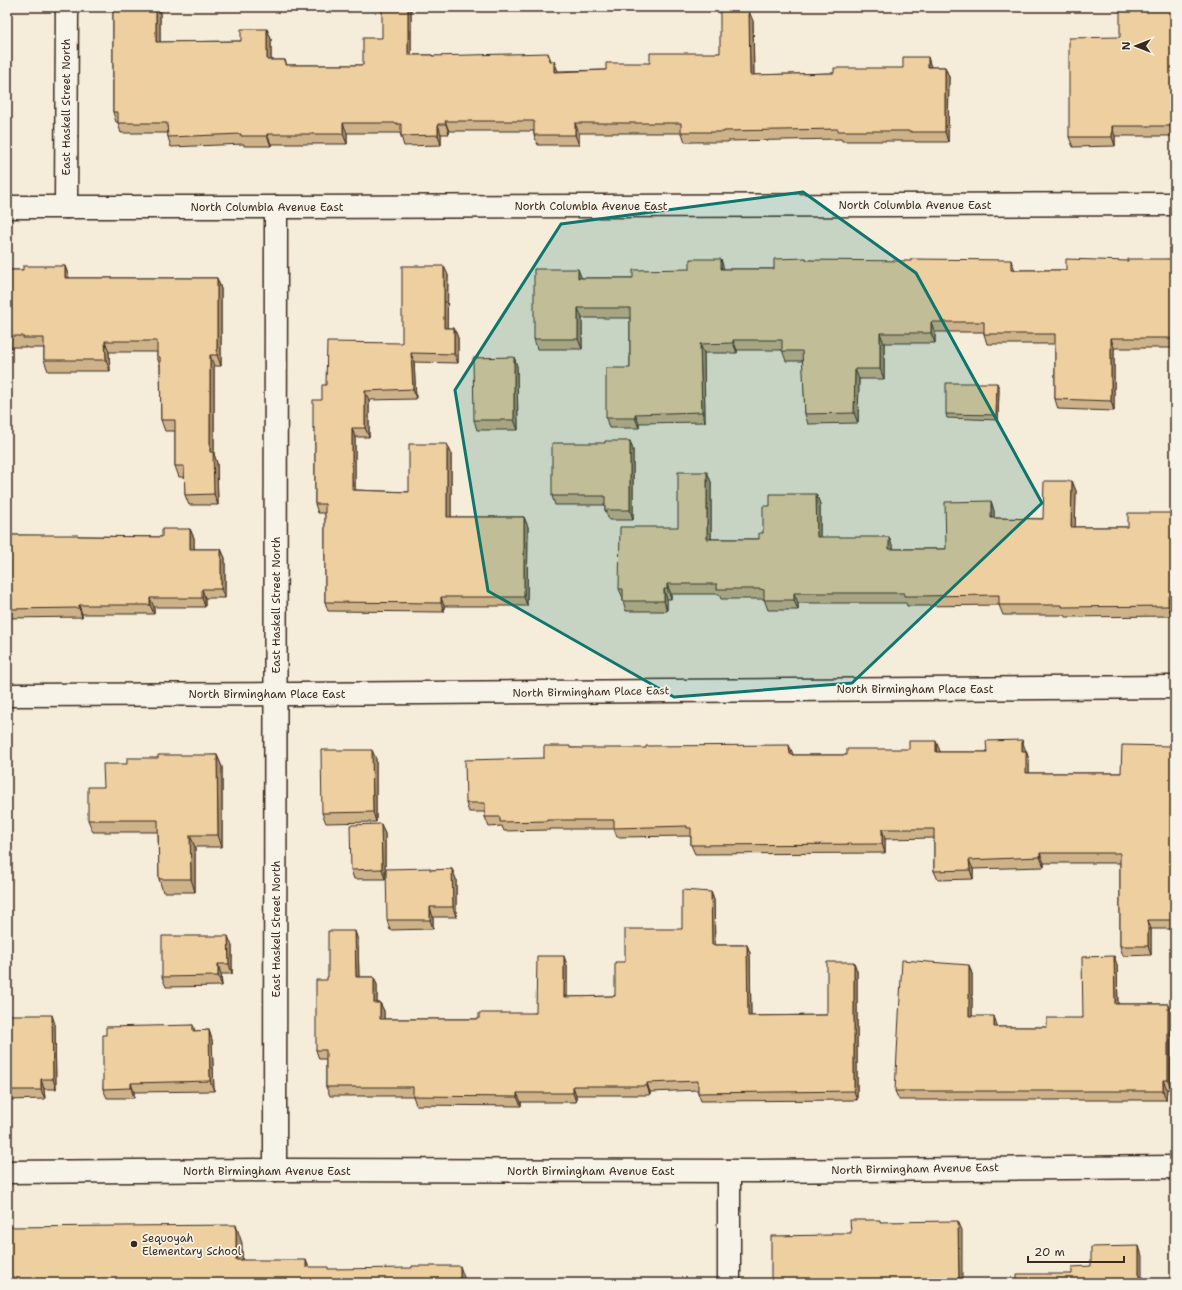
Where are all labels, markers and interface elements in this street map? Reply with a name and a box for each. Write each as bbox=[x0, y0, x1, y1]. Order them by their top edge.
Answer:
north arrow bbox=[1116, 26, 1156, 66]
street label: East Haskell Street North bbox=[59, 38, 74, 175]
text: N bbox=[1119, 41, 1134, 50]
street label: North Columbia Avenue East bbox=[839, 198, 992, 213]
street label: North Columbia Avenue East bbox=[515, 199, 668, 214]
street label: North Columbia Avenue East bbox=[191, 200, 344, 215]
street label: East Haskell Street North bbox=[269, 536, 284, 673]
street label: North Birmingham Place East bbox=[836, 682, 994, 697]
street label: North Birmingham Place East bbox=[512, 683, 670, 701]
street label: North Birmingham Place East bbox=[188, 687, 346, 702]
street label: East Haskell Street North bbox=[269, 860, 284, 997]
street label: North Birmingham Avenue East bbox=[831, 1160, 999, 1178]
street label: North Birmingham Avenue East bbox=[183, 1164, 351, 1179]
street label: North Birmingham Avenue East bbox=[507, 1164, 675, 1179]
place label: Sequoyah Elementary School bbox=[142, 1231, 242, 1259]
scale bar bbox=[1028, 1238, 1124, 1264]
marker: Sequoyah Elementary School bbox=[129, 1239, 139, 1249]
text: 20 m bbox=[1034, 1244, 1065, 1260]

